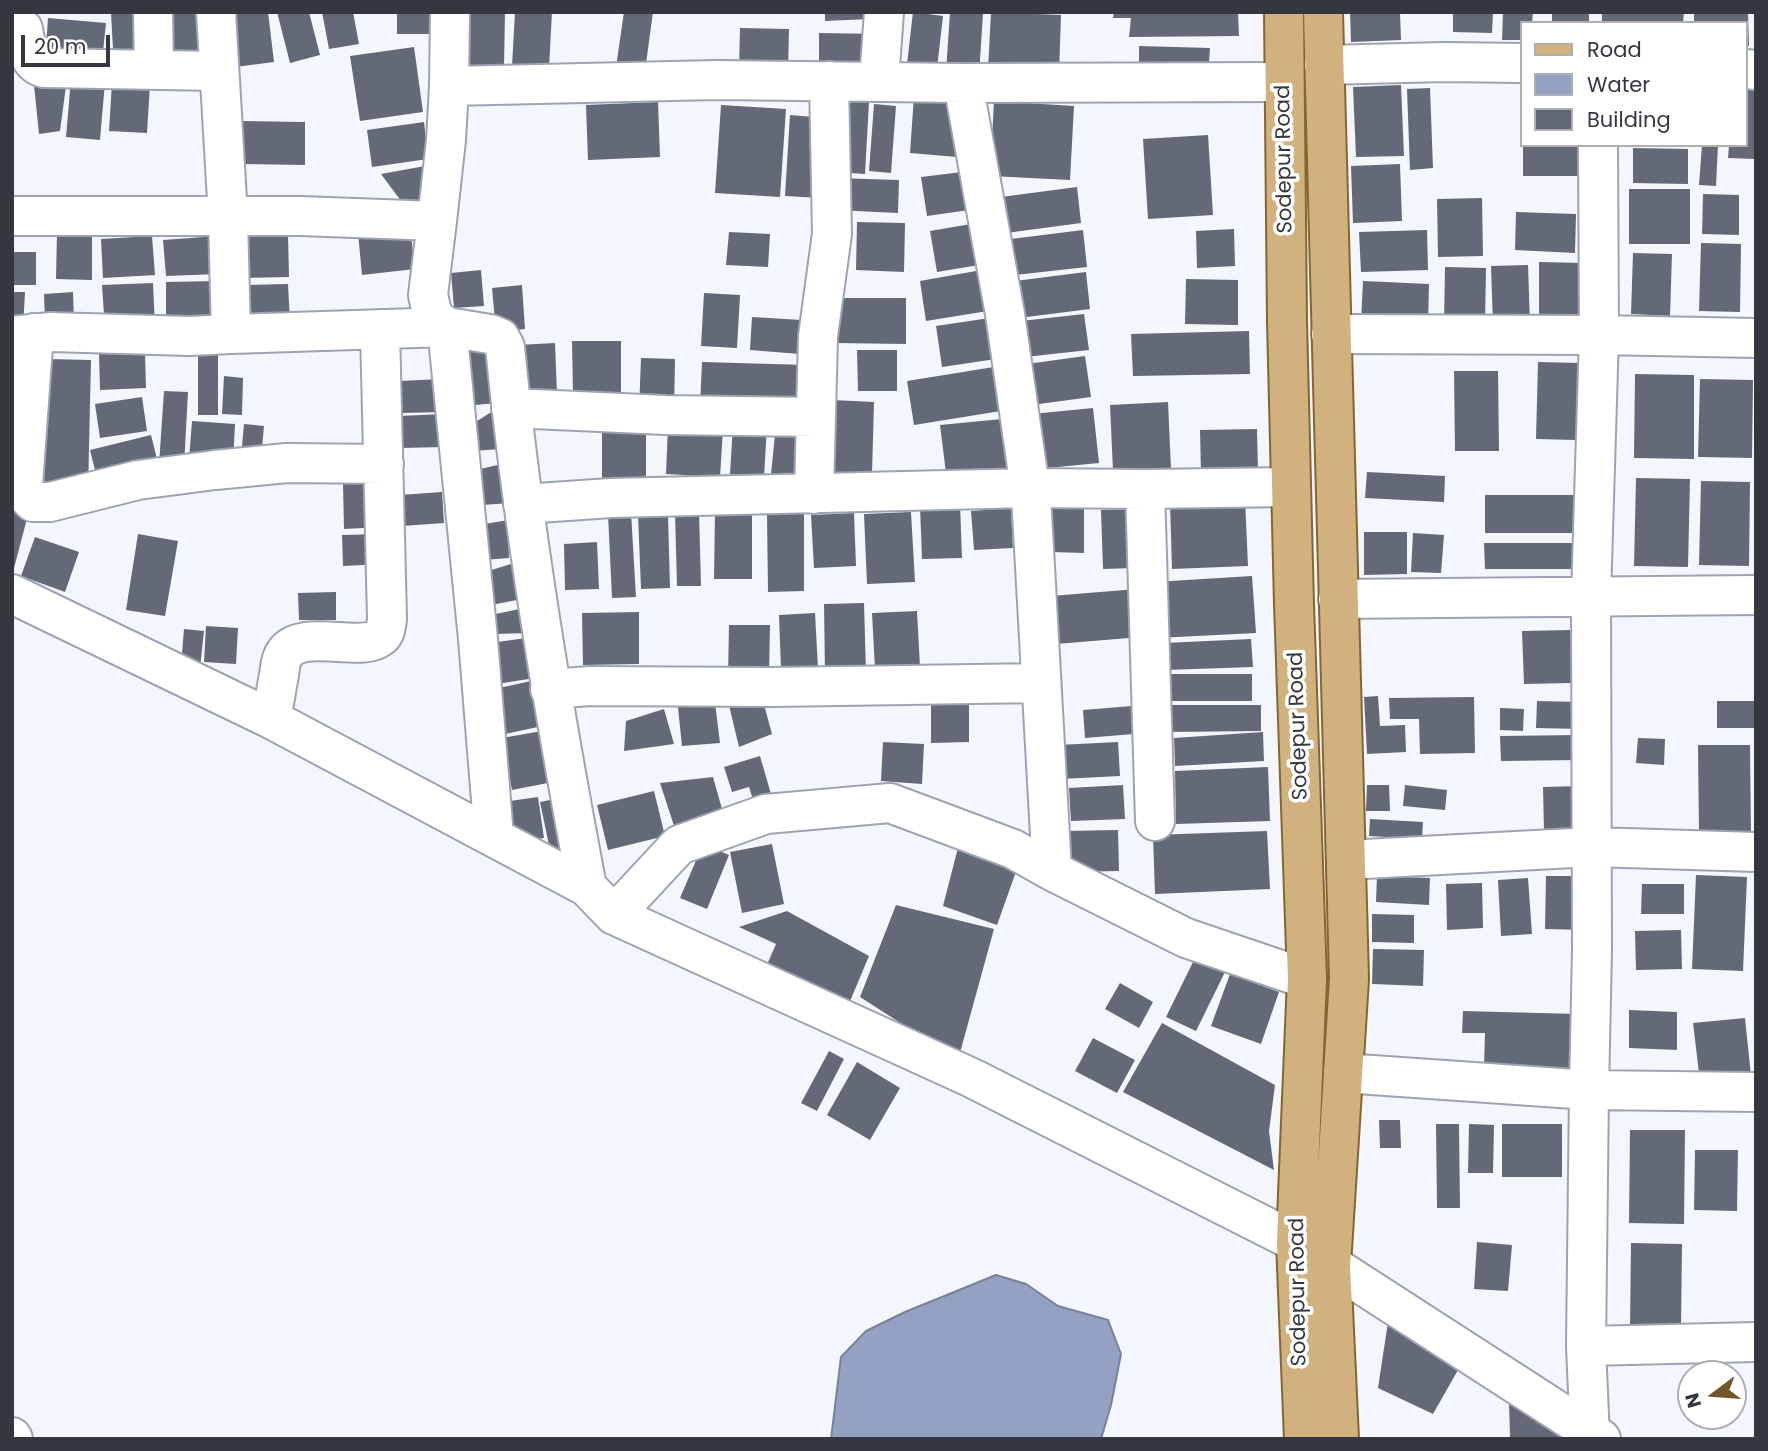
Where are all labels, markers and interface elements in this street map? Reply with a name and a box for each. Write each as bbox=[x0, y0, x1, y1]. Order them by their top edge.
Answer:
scale bar bbox=[24, 21, 114, 65]
legend bbox=[1520, 21, 1747, 147]
text: 20 m bbox=[34, 32, 87, 61]
text: Road bbox=[1587, 35, 1642, 64]
text: Water bbox=[1587, 70, 1650, 99]
street label: Sodepur Road bbox=[1271, 84, 1299, 234]
text: Building bbox=[1587, 105, 1671, 134]
street label: Sodepur Road bbox=[1284, 651, 1314, 801]
street label: Sodepur Road bbox=[1285, 1217, 1313, 1367]
north arrow bbox=[1677, 1360, 1747, 1430]
text: N bbox=[1678, 1390, 1708, 1411]

